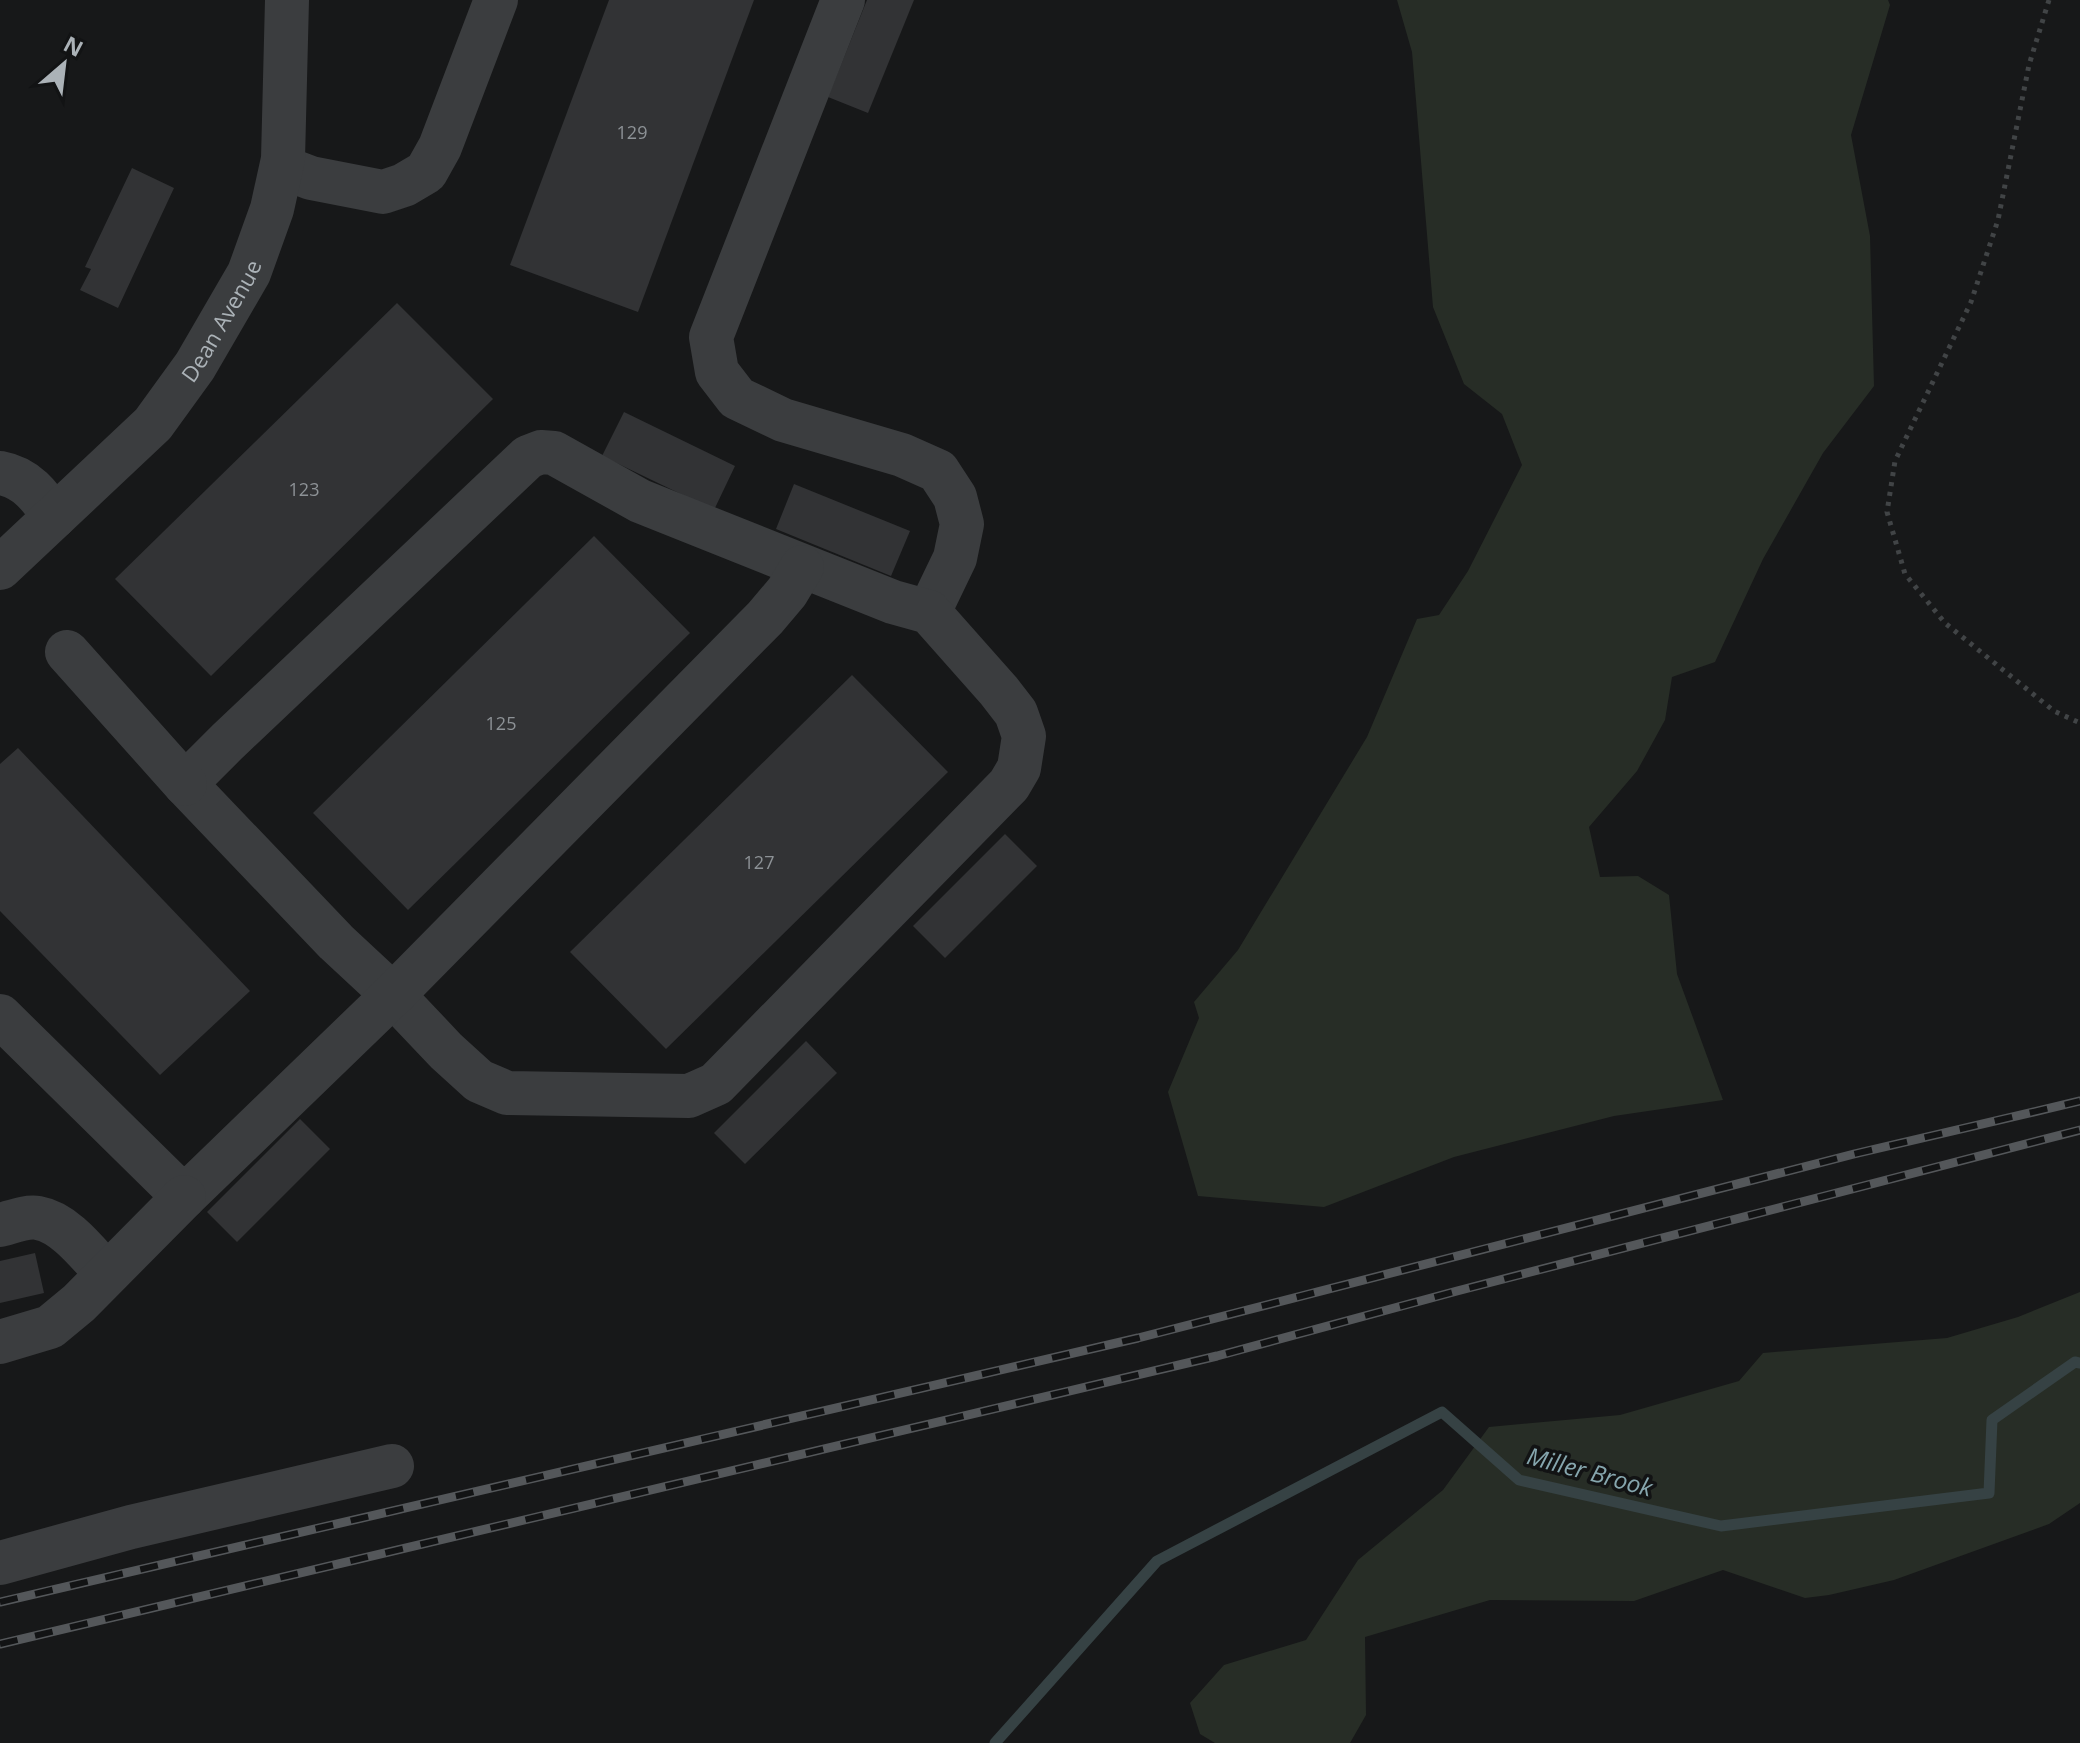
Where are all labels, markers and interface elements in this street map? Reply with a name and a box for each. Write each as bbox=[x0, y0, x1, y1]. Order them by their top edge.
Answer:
north arrow bbox=[24, 24, 104, 104]
text: N bbox=[59, 28, 89, 63]
house number: 129 bbox=[617, 120, 647, 144]
street label: Dean Avenue bbox=[174, 256, 267, 388]
house number: 123 bbox=[289, 477, 319, 501]
house number: 125 bbox=[486, 711, 516, 735]
house number: 127 bbox=[744, 850, 774, 874]
water label: Miller Brook bbox=[1524, 1438, 1658, 1504]

